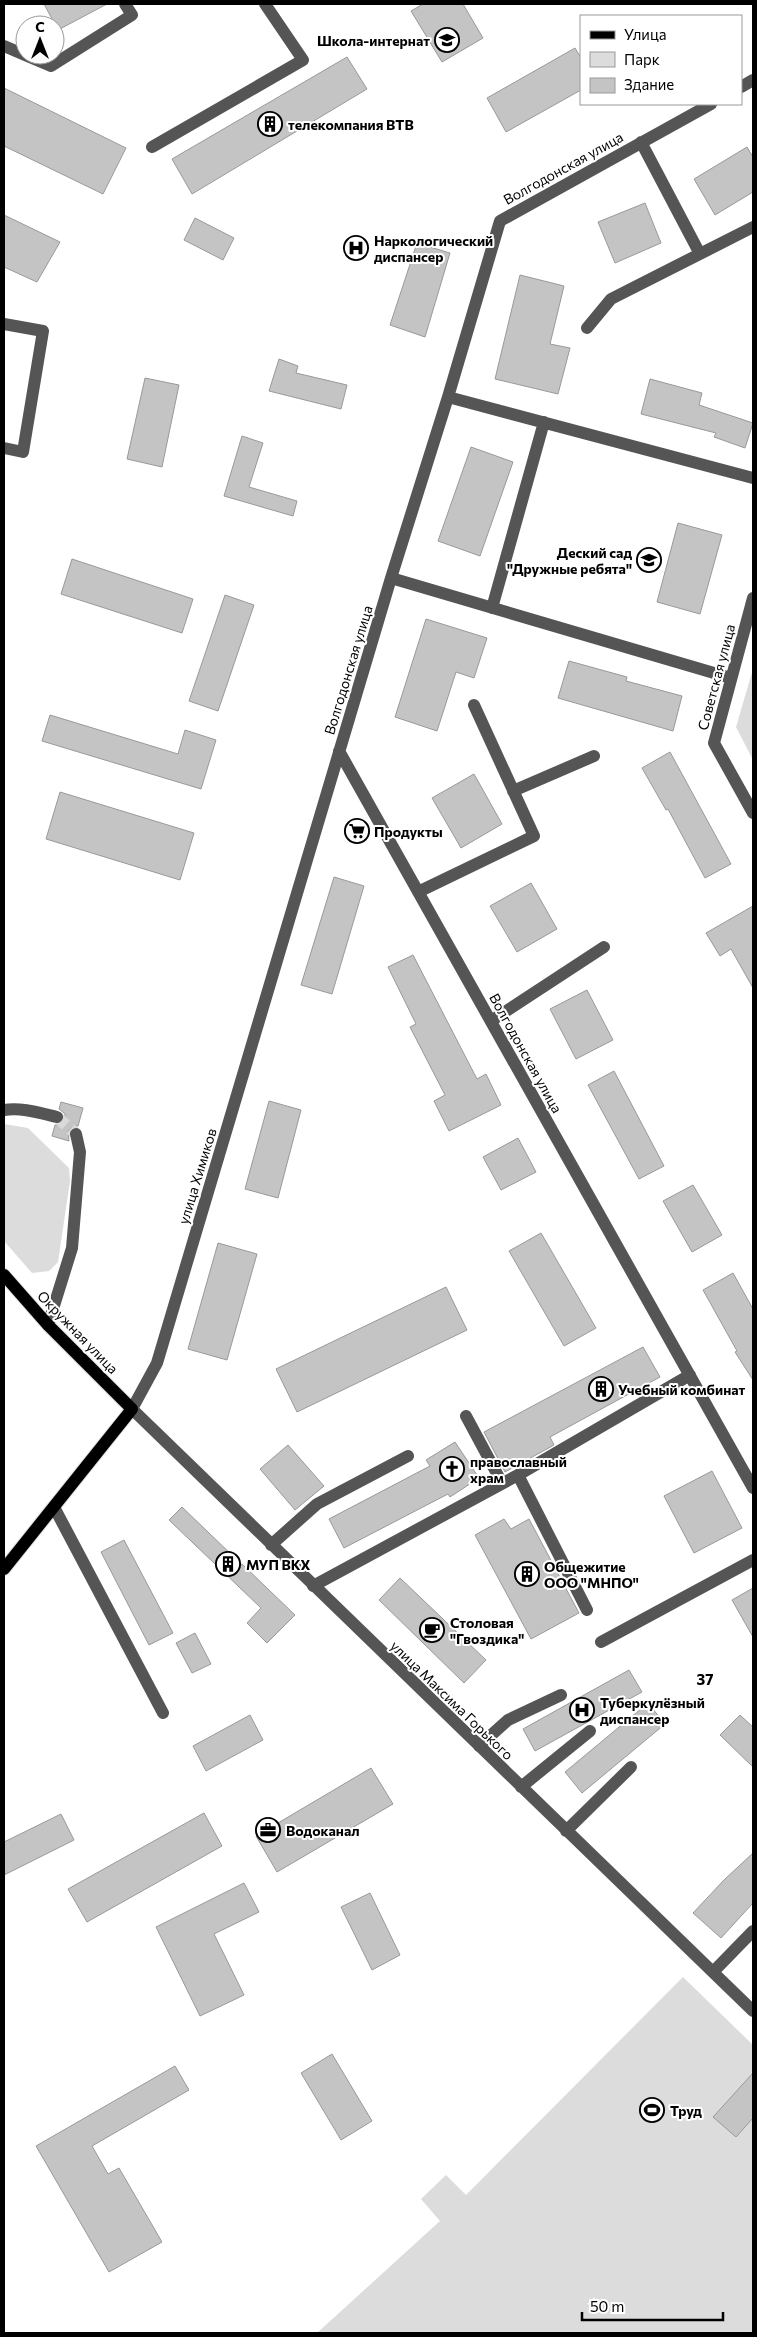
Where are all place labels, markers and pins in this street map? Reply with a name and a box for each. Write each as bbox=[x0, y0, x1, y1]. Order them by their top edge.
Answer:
school or university icon: Школа-интернат bbox=[434, 27, 460, 53]
place label: Школа-интернат bbox=[317, 32, 430, 49]
building icon: телекомпания ВТВ bbox=[257, 111, 283, 137]
place label: телекомпания ВТВ bbox=[288, 116, 414, 133]
place label: Наркологический диспансер bbox=[374, 232, 493, 265]
hospital icon: Наркологический диспансер bbox=[343, 235, 369, 261]
place label: Деский сад "Дружные ребята" bbox=[507, 544, 632, 577]
school or university icon: Деский сад "Дружные ребята" bbox=[636, 547, 662, 573]
supermarket icon: Продукты bbox=[344, 818, 370, 844]
place label: Продукты bbox=[374, 823, 443, 840]
building icon: Учебный комбинат bbox=[588, 1376, 614, 1402]
place label: Учебный комбинат bbox=[618, 1381, 746, 1398]
place label: православный храм bbox=[470, 1453, 567, 1486]
church icon: православный храм bbox=[439, 1456, 465, 1482]
building icon: МУП ВКХ bbox=[215, 1551, 241, 1577]
place label: МУП ВКХ bbox=[246, 1556, 311, 1573]
place label: Общежитие ООО "МНПО" bbox=[544, 1558, 639, 1591]
building icon: Общежитие ООО "МНПО" bbox=[514, 1561, 540, 1587]
place label: Столовая "Гвоздика" bbox=[450, 1614, 524, 1647]
cafe icon: Столовая "Гвоздика" bbox=[419, 1617, 445, 1643]
place label: Туберкулёзный диспансер bbox=[600, 1694, 705, 1727]
hospital icon: Туберкулёзный диспансер bbox=[569, 1697, 595, 1723]
office icon: Водоканал bbox=[255, 1817, 281, 1843]
place label: Водоканал bbox=[286, 1822, 360, 1839]
sports icon: Труд bbox=[639, 2097, 665, 2123]
place label: Труд bbox=[670, 2102, 702, 2119]

